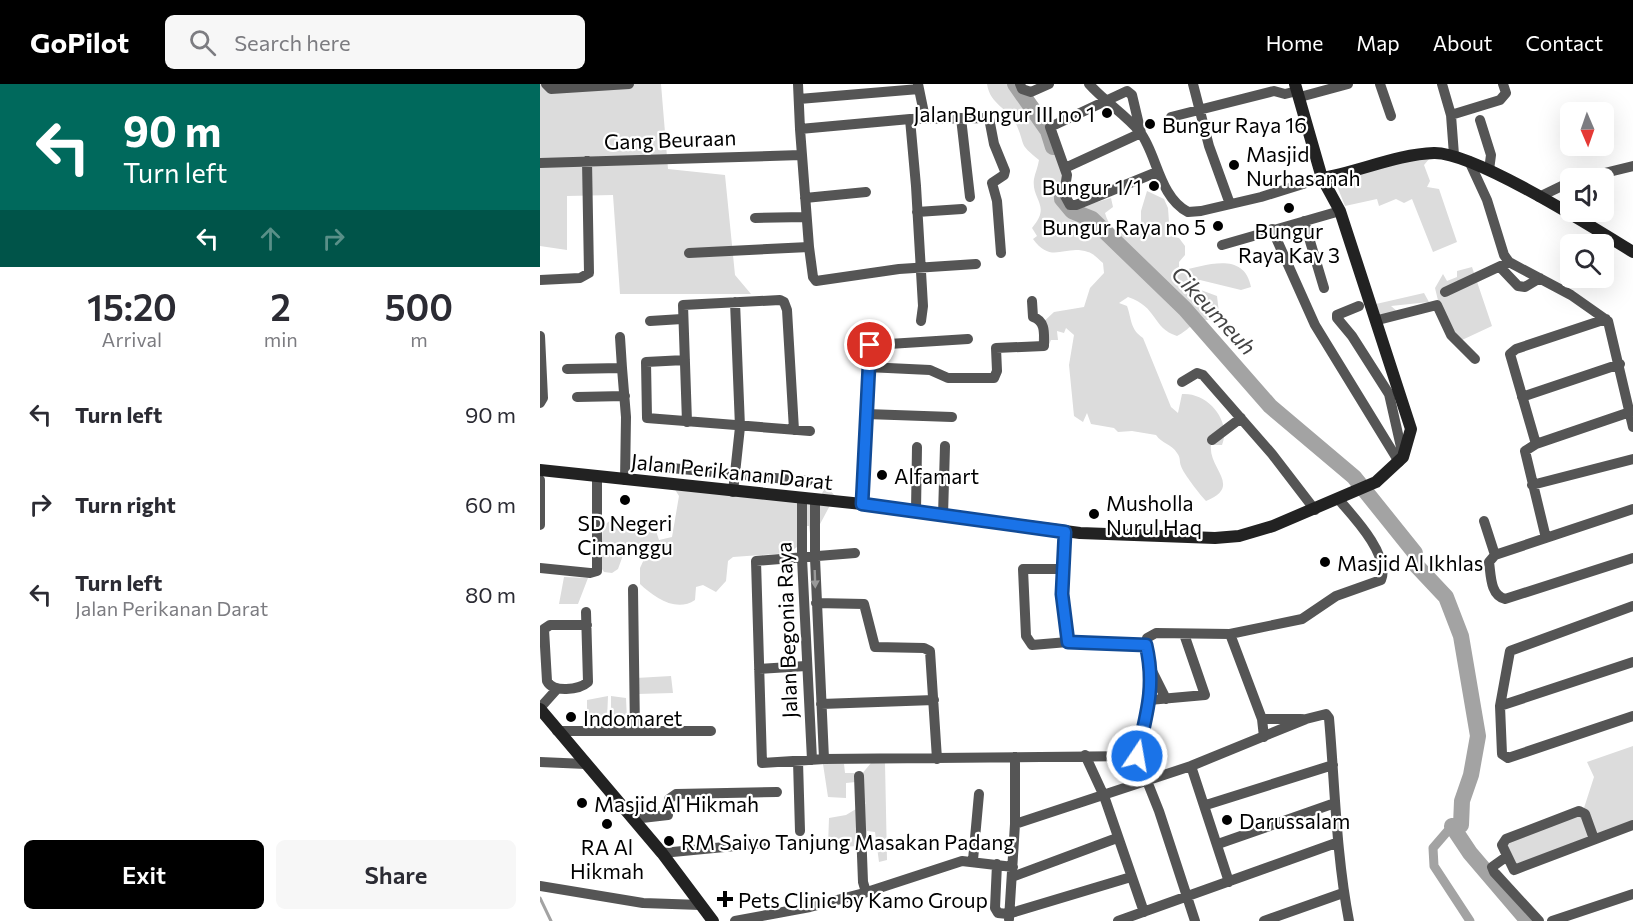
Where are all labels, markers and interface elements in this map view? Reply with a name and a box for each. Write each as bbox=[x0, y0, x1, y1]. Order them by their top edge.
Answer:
search box bbox=[165, 15, 585, 69]
text: GoPilot bbox=[30, 25, 129, 59]
icon: search bbox=[186, 26, 219, 59]
text: Search here bbox=[234, 29, 351, 56]
text: Home bbox=[1266, 30, 1323, 55]
text: Map bbox=[1356, 30, 1400, 55]
text: About bbox=[1433, 30, 1492, 55]
text: Contact bbox=[1525, 30, 1603, 55]
place label: Jalan Bungur III no 1 bbox=[913, 101, 1095, 126]
north arrow bbox=[1560, 102, 1614, 156]
map controls bbox=[1560, 102, 1614, 288]
text: 90 m bbox=[123, 104, 222, 156]
marker: Jalan Bungur III no 1 bbox=[1100, 106, 1114, 120]
icon: left bbox=[24, 108, 102, 186]
place label: Bungur Raya 16 bbox=[1162, 112, 1307, 137]
marker: Bungur Raya 16 bbox=[1143, 117, 1157, 131]
street label: Gang Beuraan bbox=[603, 124, 737, 154]
place label: Masjid Nurhasanah bbox=[1246, 141, 1361, 190]
text: Turn left bbox=[123, 156, 227, 189]
marker: Masjid Nurhasanah bbox=[1227, 158, 1241, 172]
button: sound bbox=[1560, 168, 1614, 222]
place label: Bungur 1/1 bbox=[1042, 174, 1142, 199]
marker: Bungur 1/1 bbox=[1147, 179, 1161, 193]
marker: Bungur Raya Kav 3 bbox=[1282, 201, 1296, 215]
place label: Bungur Raya no 5 bbox=[1042, 214, 1206, 239]
place label: Bungur Raya Kav 3 bbox=[1238, 218, 1340, 267]
marker: Bungur Raya no 5 bbox=[1211, 219, 1225, 233]
icon: left bbox=[191, 222, 224, 255]
icon: ahead bbox=[254, 222, 287, 255]
icon: right bbox=[317, 222, 350, 255]
button: search bbox=[1560, 234, 1614, 288]
water label: Cikeumeuh bbox=[1166, 260, 1262, 360]
text: 15:20 bbox=[87, 284, 177, 328]
text: 2 bbox=[271, 284, 291, 328]
text: 500 bbox=[385, 284, 453, 328]
pin bbox=[844, 319, 895, 370]
text: Arrival bbox=[102, 327, 162, 351]
text: min bbox=[264, 327, 298, 351]
text: m bbox=[410, 327, 428, 351]
icon: arrive bbox=[853, 328, 886, 361]
icon: left bbox=[24, 398, 57, 431]
text: Turn left bbox=[75, 401, 162, 428]
text: 90 m bbox=[465, 401, 516, 428]
street label: Jalan Perikanan Darat bbox=[630, 448, 834, 494]
place label: Alfamart bbox=[894, 463, 979, 488]
marker: Alfamart bbox=[875, 468, 889, 482]
icon: right bbox=[24, 488, 57, 521]
place label: Musholla Nurul Haq bbox=[1106, 490, 1202, 539]
text: Turn right bbox=[75, 491, 176, 518]
text: 60 m bbox=[465, 491, 516, 518]
marker: SD Negeri Cimanggu bbox=[618, 493, 632, 507]
marker: Musholla Nurul Haq bbox=[1087, 507, 1101, 521]
place label: SD Negeri Cimanggu bbox=[577, 510, 673, 559]
street label: Jalan Begonia Raya bbox=[770, 541, 802, 719]
place label: Masjid Al Ikhlas bbox=[1337, 550, 1483, 575]
marker: Masjid Al Ikhlas bbox=[1318, 555, 1332, 569]
text: Turn left bbox=[75, 569, 162, 596]
one-way arrow bbox=[811, 569, 820, 588]
icon: left bbox=[24, 578, 57, 611]
text: 80 m bbox=[465, 581, 516, 608]
text: Jalan Perikanan Darat bbox=[75, 596, 268, 620]
place label: Indomaret bbox=[583, 705, 682, 730]
marker: Indomaret bbox=[564, 710, 578, 724]
position arrow bbox=[1105, 724, 1169, 788]
place label: Masjid Al Hikmah bbox=[594, 791, 759, 816]
marker: Masjid Al Hikmah bbox=[575, 796, 589, 810]
place label: Darussalam bbox=[1239, 808, 1350, 833]
marker: Darussalam bbox=[1220, 813, 1234, 827]
marker: RA Al Hikmah bbox=[600, 817, 614, 831]
place label: RM Saiyo Tanjung Masakan Padang bbox=[681, 829, 1015, 854]
place label: RA Al Hikmah bbox=[570, 834, 644, 883]
marker: RM Saiyo Tanjung Masakan Padang bbox=[662, 834, 676, 848]
button: Exit bbox=[24, 840, 264, 909]
button: Share bbox=[276, 840, 516, 909]
place label: Pets Clinic by Kamo Group bbox=[738, 887, 988, 912]
marker: Pets Clinic by Kamo Group bbox=[716, 890, 734, 908]

